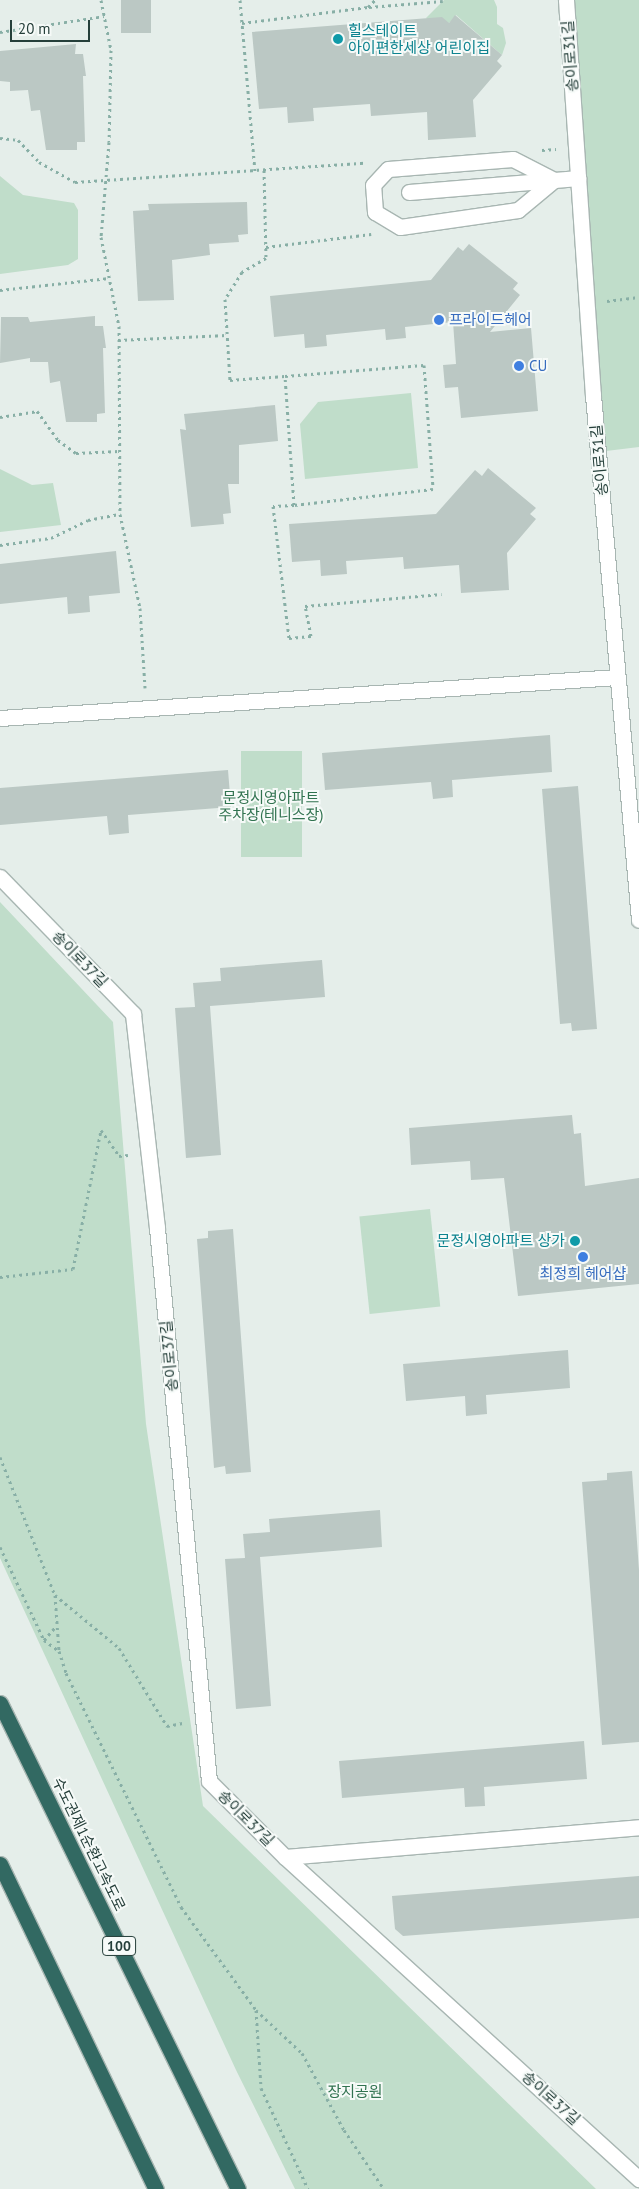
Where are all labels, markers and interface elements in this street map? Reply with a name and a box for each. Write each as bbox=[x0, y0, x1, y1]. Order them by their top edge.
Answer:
scale bar bbox=[12, 10, 92, 42]
text: 20 m bbox=[18, 19, 51, 38]
street label: 송이로31길 bbox=[559, 20, 581, 92]
place label: 힐스테이트 아이편한세상 어린이집 bbox=[348, 21, 490, 56]
marker: 힐스테이트 아이편한세상 어린이집 bbox=[332, 33, 344, 45]
place label: 프라이드헤어 bbox=[449, 311, 532, 329]
marker: 프라이드헤어 bbox=[433, 314, 445, 326]
place label: CU bbox=[529, 357, 547, 375]
marker: CU bbox=[513, 360, 525, 372]
street label: 송이로31길 bbox=[587, 424, 611, 496]
park label: 문정시영아파트 주차장(테니스장) bbox=[219, 788, 323, 823]
street label: 송이로37길 bbox=[49, 927, 111, 991]
place label: 문정시영아파트 상가 bbox=[437, 1232, 565, 1250]
marker: 문정시영아파트 상가 bbox=[569, 1235, 581, 1247]
marker: 최정희 헤어샵 bbox=[577, 1251, 589, 1263]
place label: 최정희 헤어샵 bbox=[540, 1265, 626, 1283]
street label: 송이로37길 bbox=[157, 1320, 181, 1392]
street label: 수도권제1순환고속도로 bbox=[49, 1774, 129, 1914]
street label: 송이로37길 bbox=[214, 1786, 278, 1850]
road number: 100 bbox=[102, 1934, 136, 1958]
street label: 송이로37길 bbox=[518, 2067, 584, 2129]
park label: 장지공원 bbox=[327, 2083, 383, 2101]

